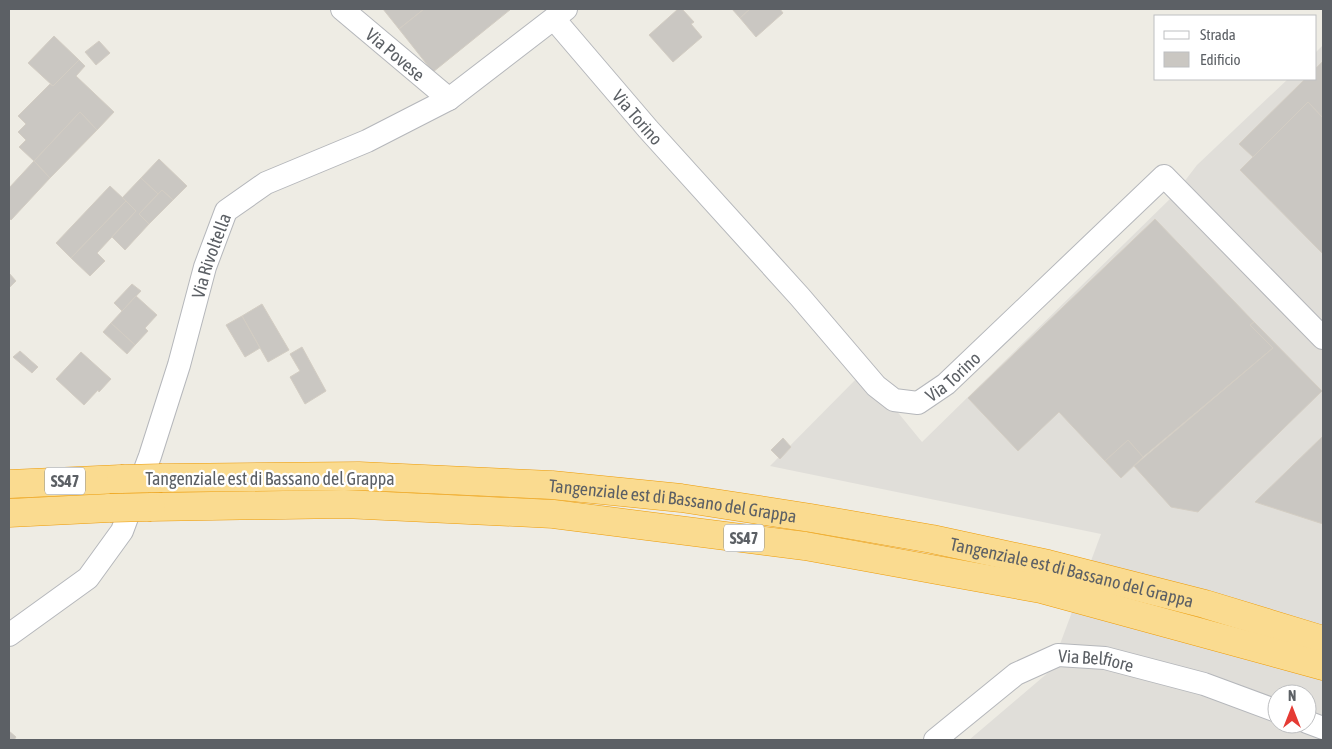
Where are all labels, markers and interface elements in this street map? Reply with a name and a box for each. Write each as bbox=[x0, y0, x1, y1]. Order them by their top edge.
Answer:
legend bbox=[1154, 15, 1317, 80]
street label: Via Povese bbox=[362, 23, 429, 85]
text: Strada bbox=[1200, 26, 1236, 43]
text: Edificio bbox=[1200, 51, 1241, 68]
street label: Via Torino bbox=[608, 85, 667, 149]
street label: Via Rivoltella bbox=[187, 210, 235, 300]
street label: Via Torino bbox=[921, 347, 984, 406]
road number: SS47 bbox=[45, 468, 85, 494]
street label: Tangenziale est di Bassano del Grappa bbox=[145, 468, 395, 489]
street label: Tangenziale est di Bassano del Grappa bbox=[548, 474, 798, 526]
road number: SS47 bbox=[724, 524, 764, 552]
street label: Tangenziale est di Bassano del Grappa bbox=[948, 533, 1196, 611]
street label: Via Belfiore bbox=[1058, 645, 1136, 676]
north arrow bbox=[1267, 684, 1317, 734]
text: N bbox=[1288, 688, 1296, 704]

